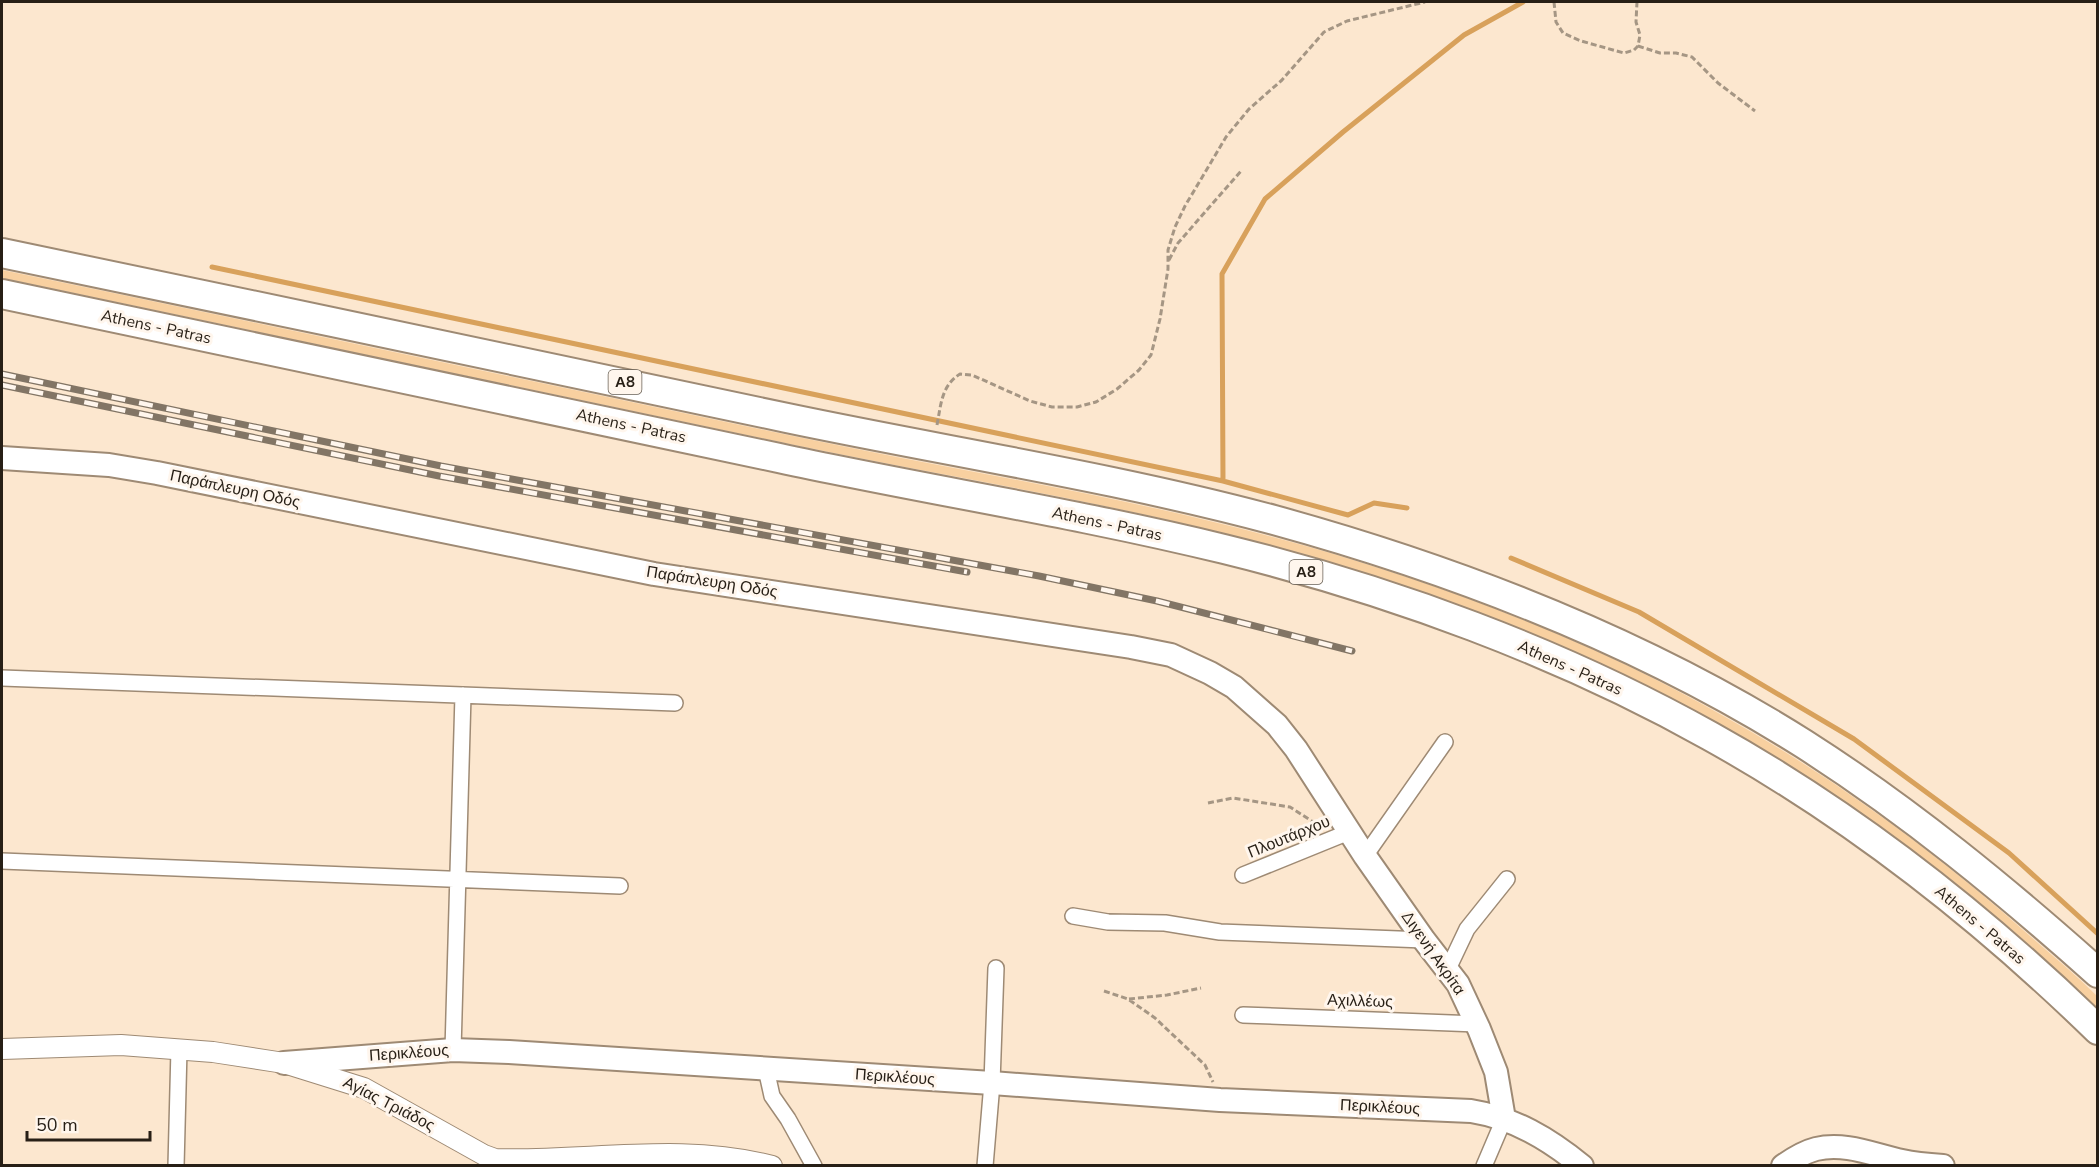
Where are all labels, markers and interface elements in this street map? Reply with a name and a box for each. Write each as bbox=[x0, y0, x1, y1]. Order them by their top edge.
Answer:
street label: Athens - Patras bbox=[99, 305, 213, 349]
road number: Α8 bbox=[608, 370, 642, 394]
street label: Athens - Patras bbox=[574, 404, 688, 448]
street label: Παράπλευρη Οδός bbox=[168, 464, 302, 514]
street label: Athens - Patras bbox=[1050, 502, 1164, 546]
road number: Α8 bbox=[1290, 560, 1322, 584]
street label: Παράπλευρη Οδός bbox=[645, 561, 779, 603]
street label: Athens - Patras bbox=[1514, 635, 1626, 701]
street label: Πλουτάρχου bbox=[1245, 810, 1333, 864]
street label: Athens - Patras bbox=[1930, 881, 2030, 969]
street label: Διγενή Ακρίτα bbox=[1396, 907, 1470, 999]
street label: Αχιλλέως bbox=[1327, 989, 1393, 1013]
street label: Περικλέους bbox=[368, 1039, 450, 1067]
street label: Περικλέους bbox=[854, 1063, 936, 1091]
street label: Αγίας Τριάδος bbox=[339, 1071, 439, 1137]
street label: Περικλέους bbox=[1340, 1094, 1421, 1120]
scale bar bbox=[27, 1104, 150, 1142]
text: 50 m bbox=[36, 1113, 78, 1137]

